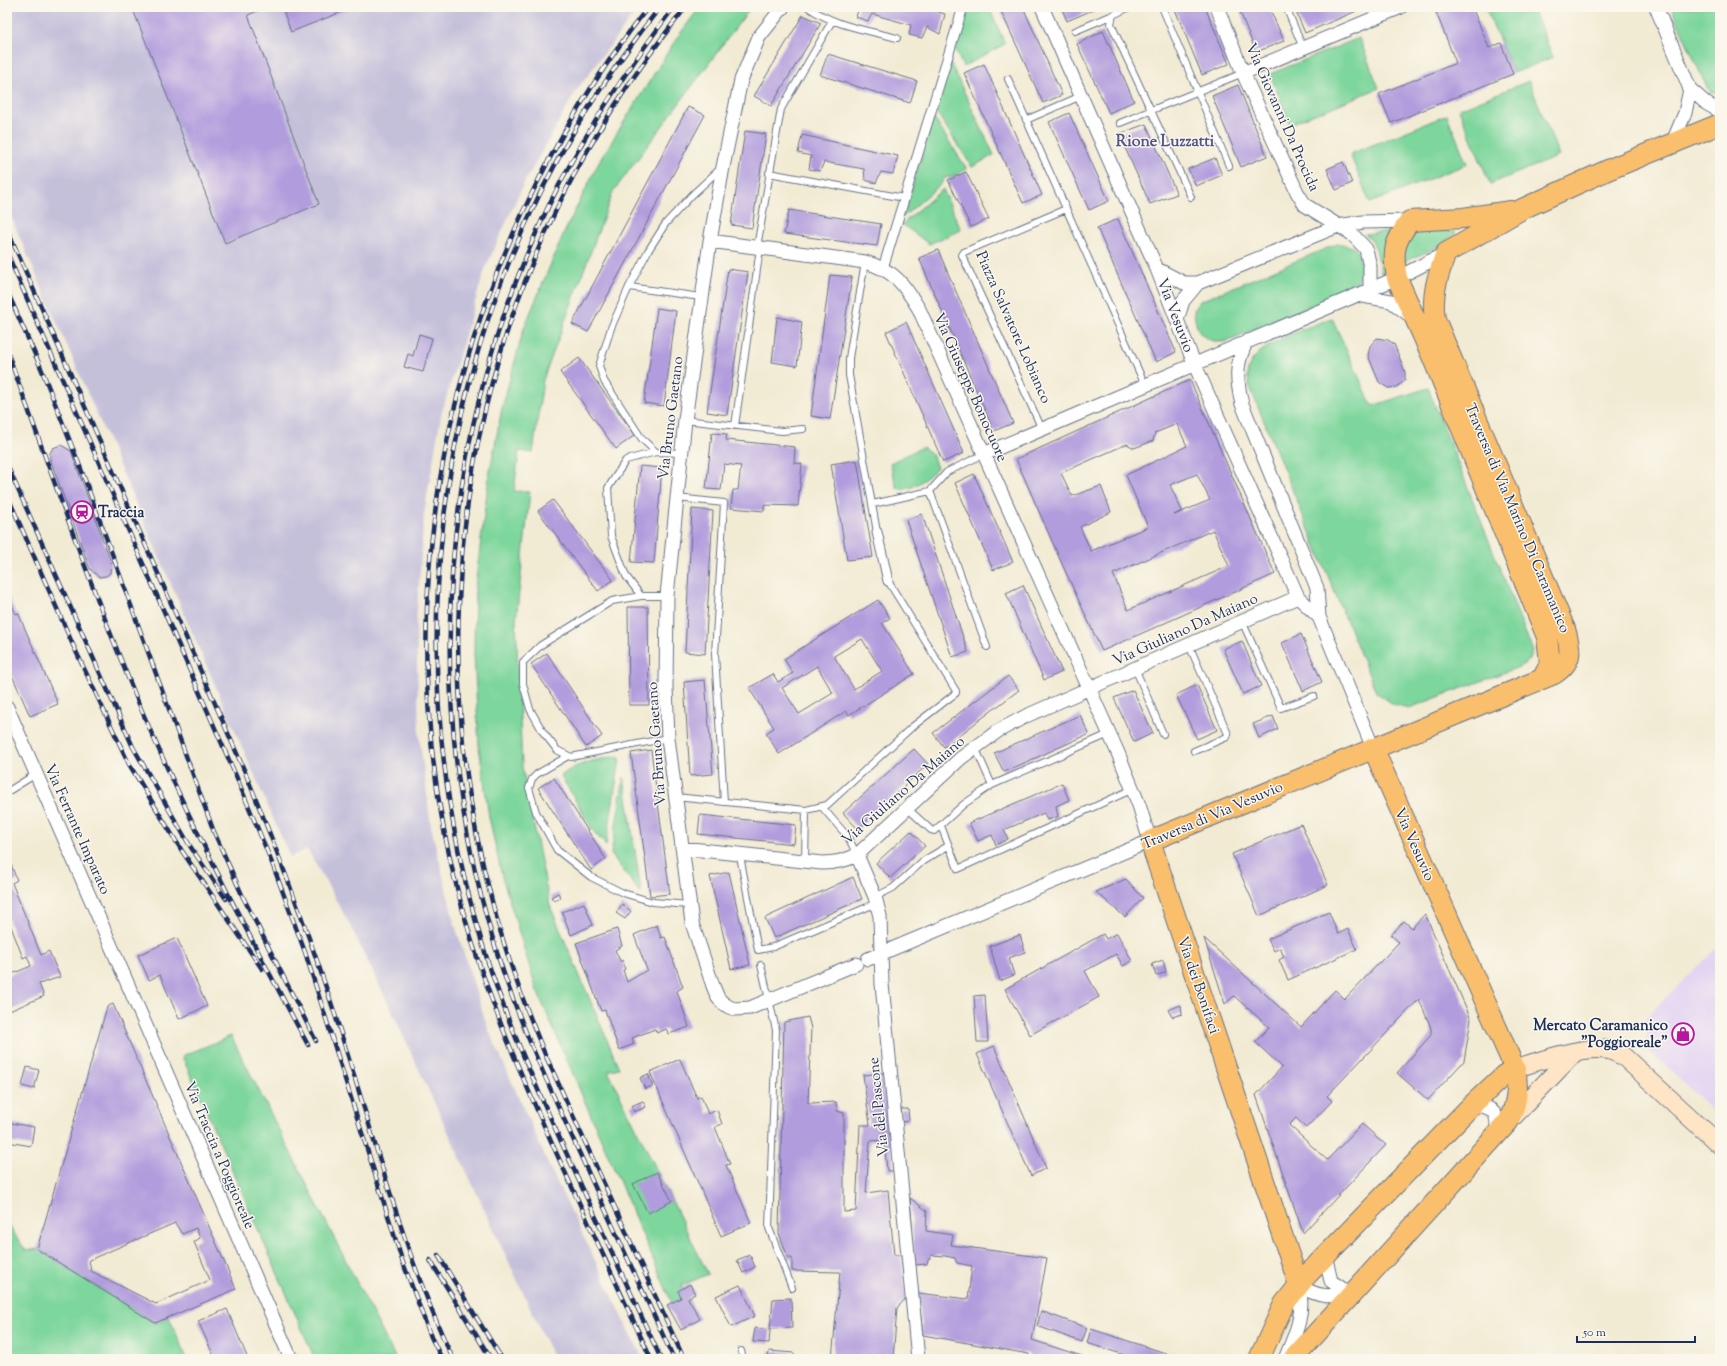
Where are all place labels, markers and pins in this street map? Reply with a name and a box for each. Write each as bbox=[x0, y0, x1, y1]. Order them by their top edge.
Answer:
station icon: Traccia bbox=[69, 499, 95, 525]
place label: Traccia bbox=[98, 503, 144, 524]
place label: Mercato Caramanico "Poggioreale" bbox=[1533, 1016, 1668, 1054]
shop icon: Mercato Caramanico "Poggioreale" bbox=[1670, 1021, 1696, 1047]

